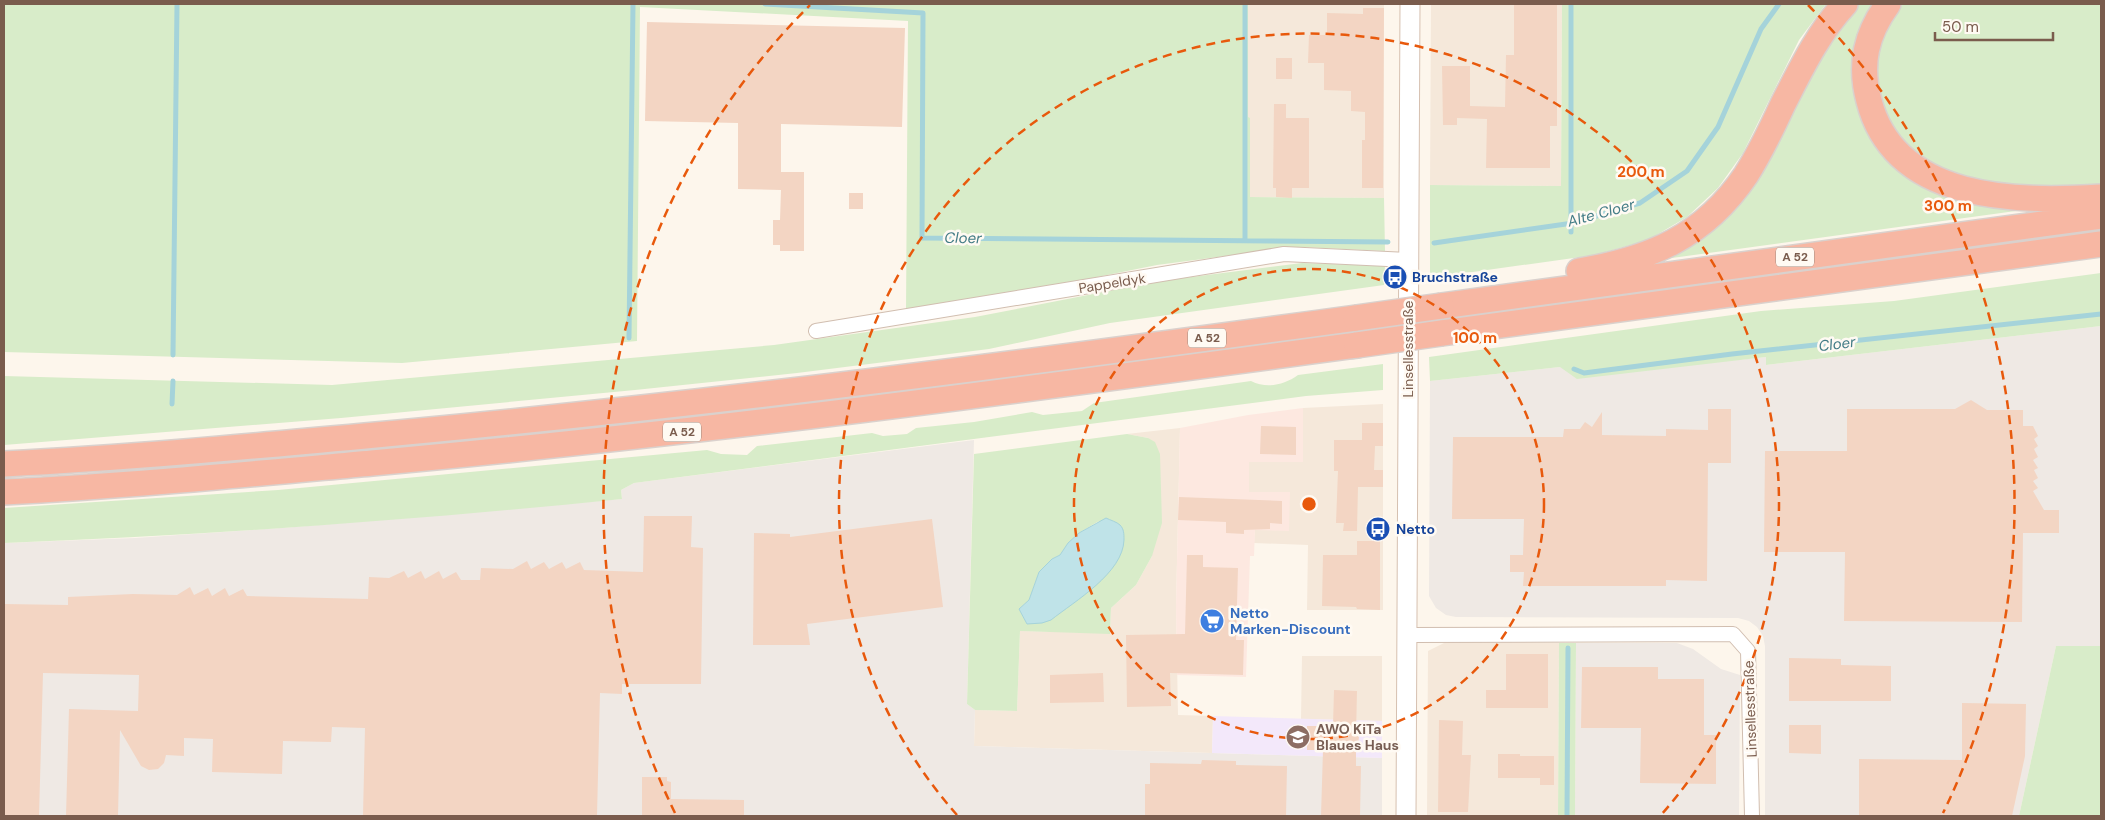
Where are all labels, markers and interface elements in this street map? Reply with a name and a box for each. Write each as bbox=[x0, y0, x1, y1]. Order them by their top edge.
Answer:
scale bar bbox=[1935, 10, 2052, 42]
text: 50 m bbox=[1942, 17, 1979, 37]
text: 200 m bbox=[1617, 162, 1665, 182]
water label: Alte Cloer bbox=[1564, 194, 1637, 232]
text: 300 m bbox=[1924, 196, 1972, 216]
water label: Cloer bbox=[944, 228, 982, 248]
road number: A 52 bbox=[1776, 248, 1814, 266]
bus stop icon: Bruchstraße bbox=[1382, 264, 1408, 290]
place label: Bruchstraße bbox=[1412, 268, 1498, 286]
street label: Pappeldyk bbox=[1077, 269, 1147, 297]
street label: Linsellesstraße bbox=[1399, 300, 1417, 398]
road number: A 52 bbox=[1188, 328, 1226, 348]
text: 100 m bbox=[1453, 328, 1497, 348]
water label: Cloer bbox=[1817, 332, 1857, 356]
road number: A 52 bbox=[663, 422, 701, 442]
centre of rings bbox=[1300, 495, 1318, 513]
bus stop icon: Netto bbox=[1365, 516, 1391, 542]
place label: Netto bbox=[1396, 520, 1435, 538]
place label: Netto Marken-Discount bbox=[1230, 604, 1351, 638]
supermarket icon: Netto Marken-Discount bbox=[1199, 608, 1225, 634]
street label: Linsellesstraße bbox=[1739, 660, 1761, 758]
place label: AWO KiTa Blaues Haus bbox=[1316, 720, 1399, 754]
school or university icon: AWO KiTa Blaues Haus bbox=[1285, 724, 1311, 750]

